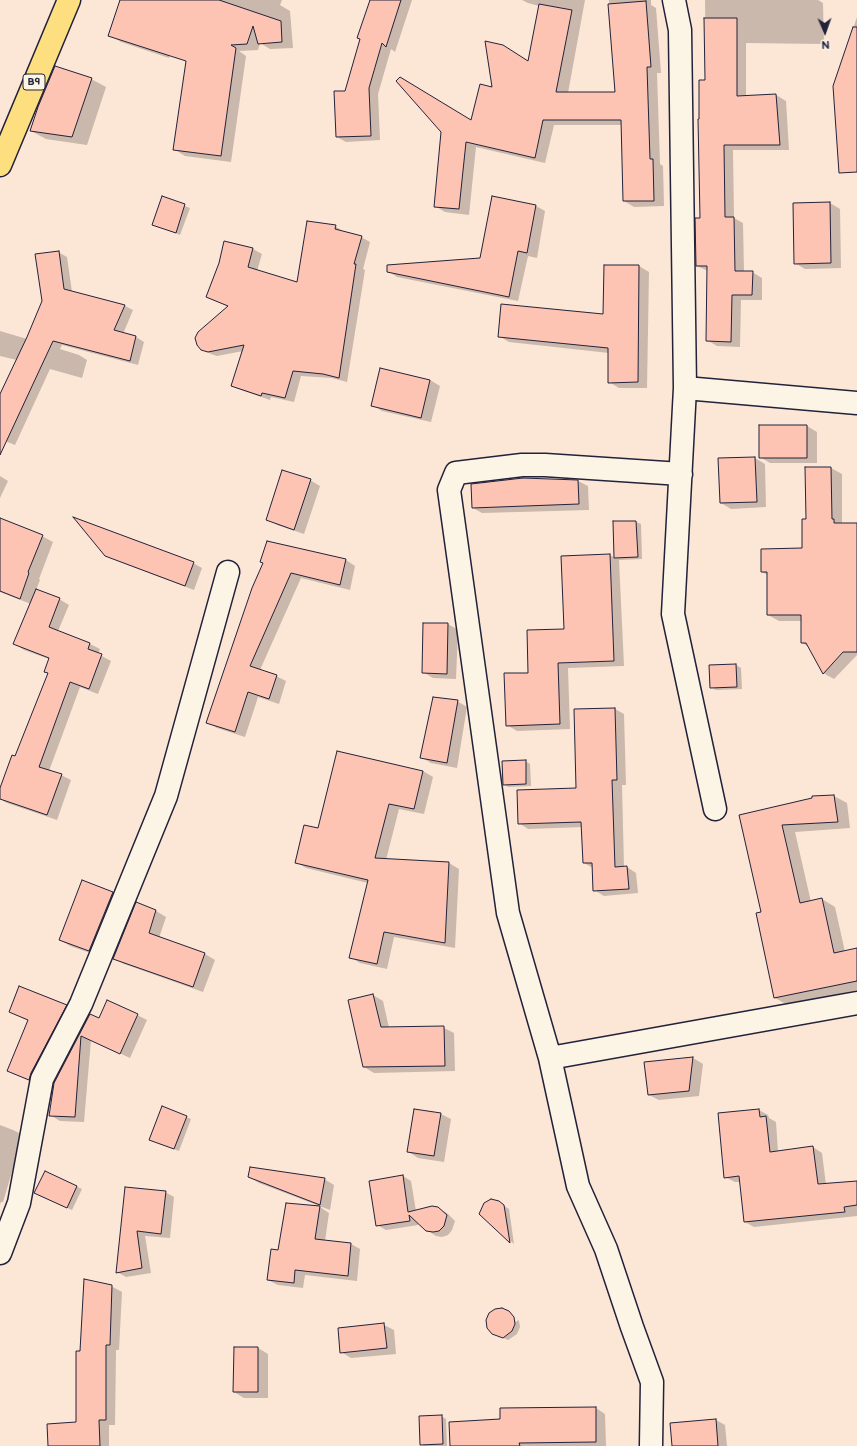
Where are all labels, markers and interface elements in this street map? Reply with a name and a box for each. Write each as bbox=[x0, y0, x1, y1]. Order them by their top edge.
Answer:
north arrow bbox=[805, 12, 845, 52]
text: N bbox=[821, 38, 830, 51]
road number: B9 bbox=[23, 74, 45, 90]

